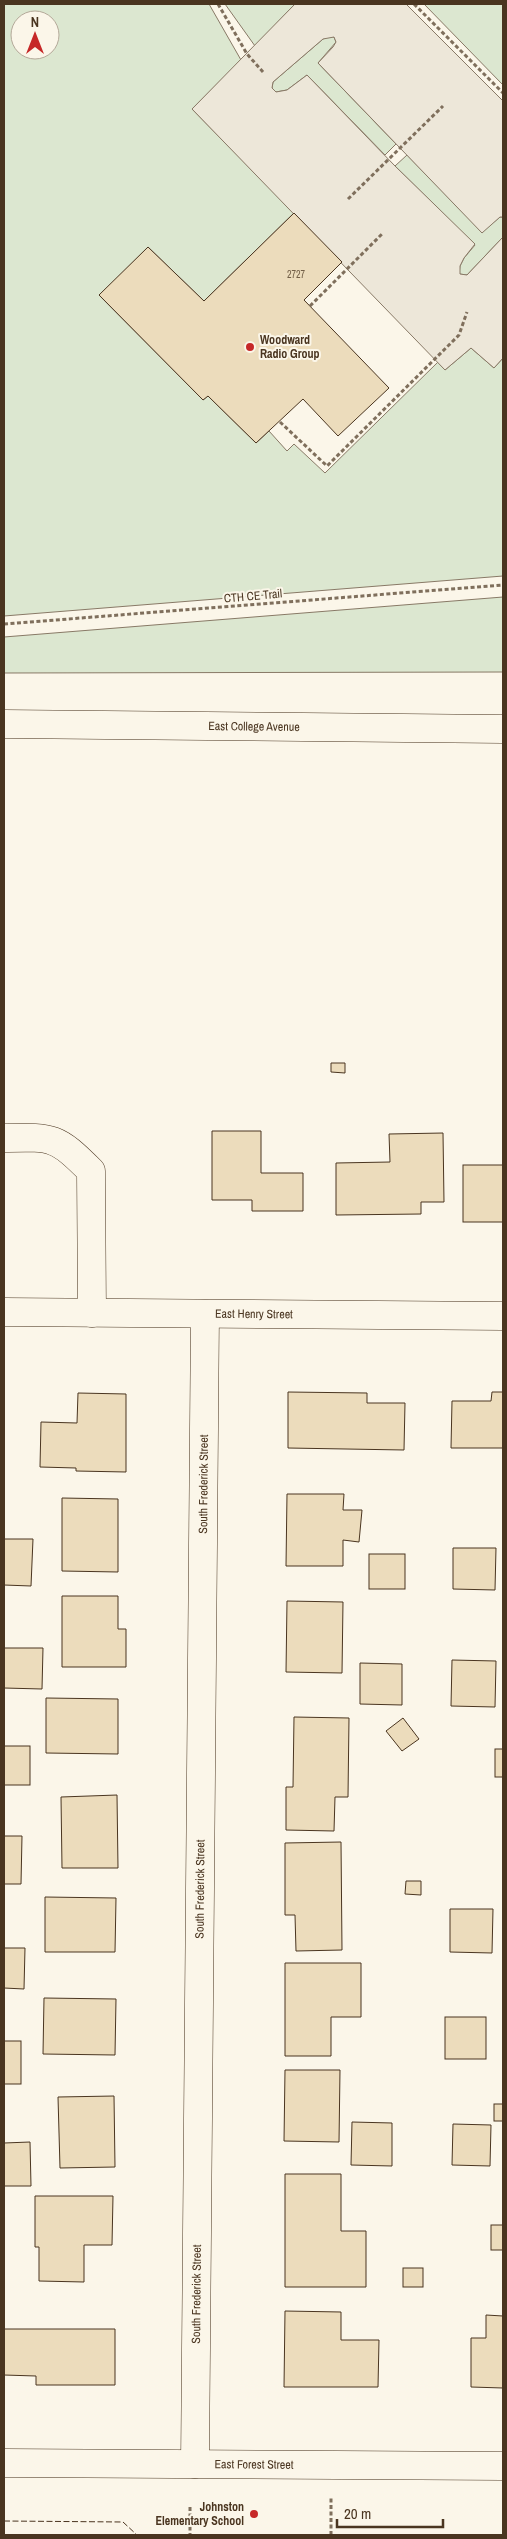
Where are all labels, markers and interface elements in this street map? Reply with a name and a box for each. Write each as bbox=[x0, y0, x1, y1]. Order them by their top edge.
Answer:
north arrow bbox=[10, 10, 60, 60]
text: N bbox=[31, 13, 39, 31]
house number: 2727 bbox=[287, 268, 306, 281]
place label: Woodward Radio Group bbox=[260, 332, 320, 362]
marker: Woodward Radio Group bbox=[244, 341, 256, 353]
street label: CTH CE Trail bbox=[223, 585, 283, 607]
street label: East College Avenue bbox=[208, 718, 300, 735]
street label: East Henry Street bbox=[215, 1306, 293, 1322]
street label: South Frederick Street bbox=[195, 1434, 212, 1534]
street label: South Frederick Street bbox=[192, 1839, 208, 1939]
street label: South Frederick Street bbox=[188, 2244, 205, 2344]
street label: East Forest Street bbox=[214, 2456, 294, 2473]
scale bar bbox=[337, 2496, 443, 2528]
place label: Johnston Elementary School bbox=[155, 2499, 244, 2529]
text: 20 m bbox=[344, 2503, 371, 2524]
marker: Johnston Elementary School bbox=[248, 2508, 260, 2520]

